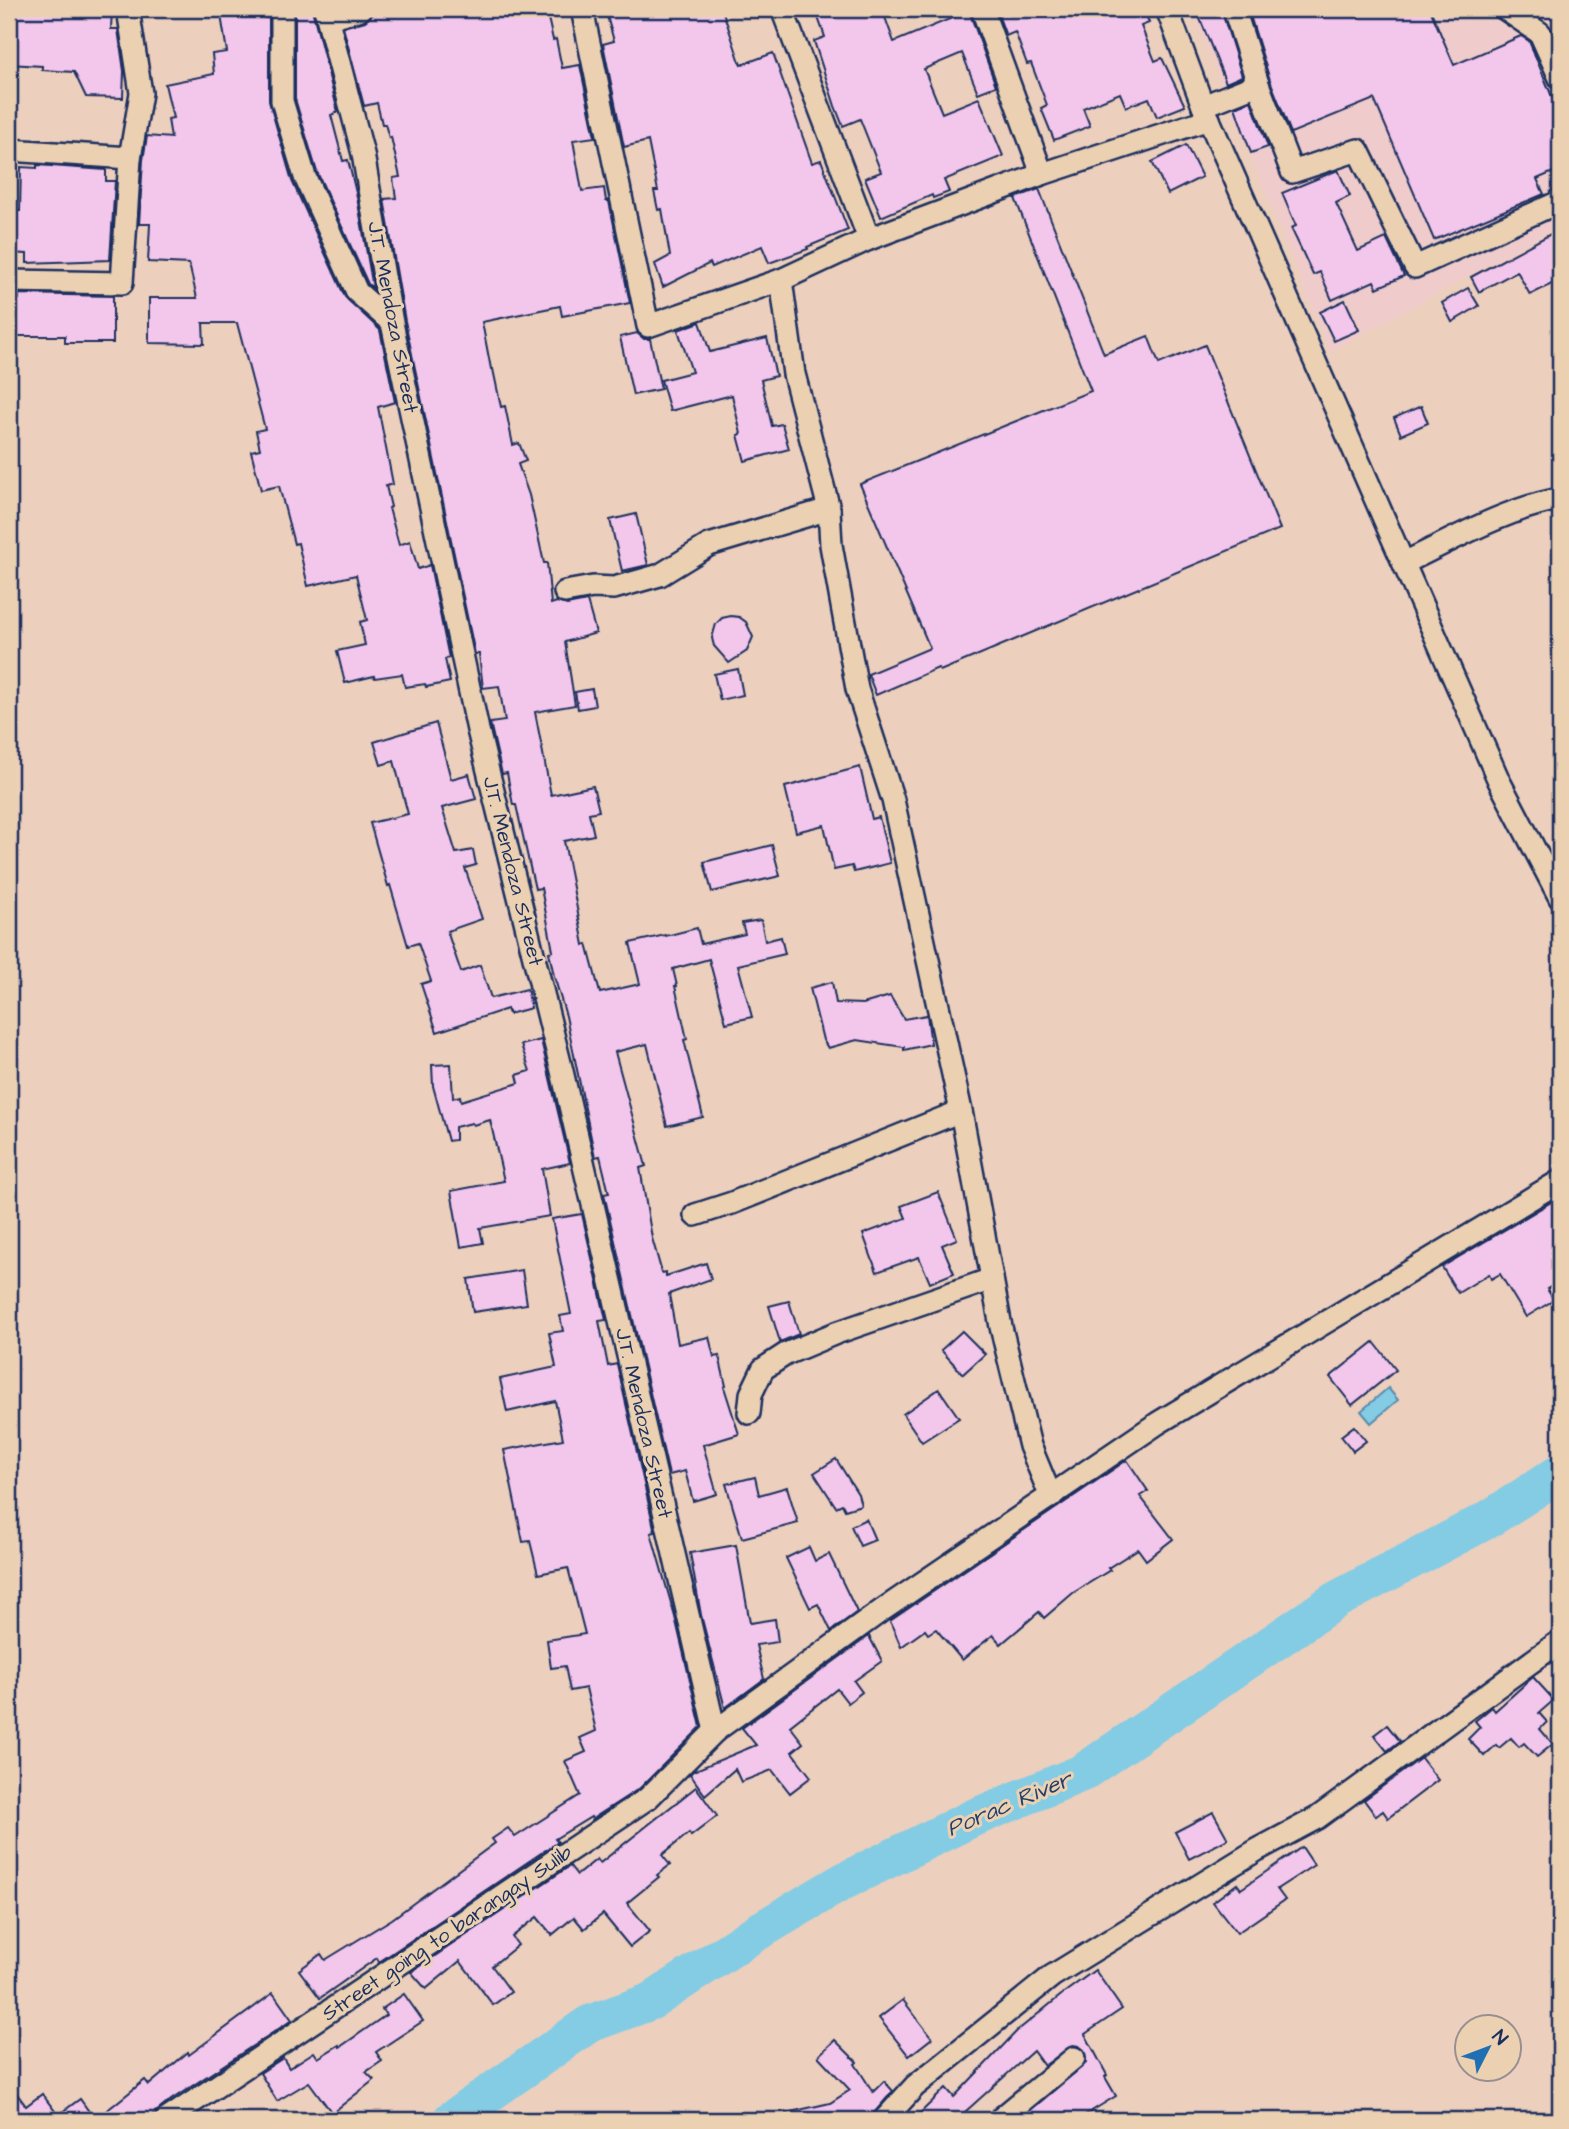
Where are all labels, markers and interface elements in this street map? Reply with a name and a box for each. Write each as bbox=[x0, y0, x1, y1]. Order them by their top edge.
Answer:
street label: J.T. Mendoza Street bbox=[360, 219, 426, 416]
street label: J.T. Mendoza Street bbox=[475, 773, 551, 969]
street label: J.T. Mendoza Street bbox=[608, 1325, 680, 1522]
water label: Porac River bbox=[942, 1762, 1078, 1845]
street label: Street going to barangay Sulib bbox=[316, 1838, 579, 2030]
north arrow bbox=[1454, 2014, 1524, 2084]
text: N bbox=[1485, 2024, 1514, 2051]

